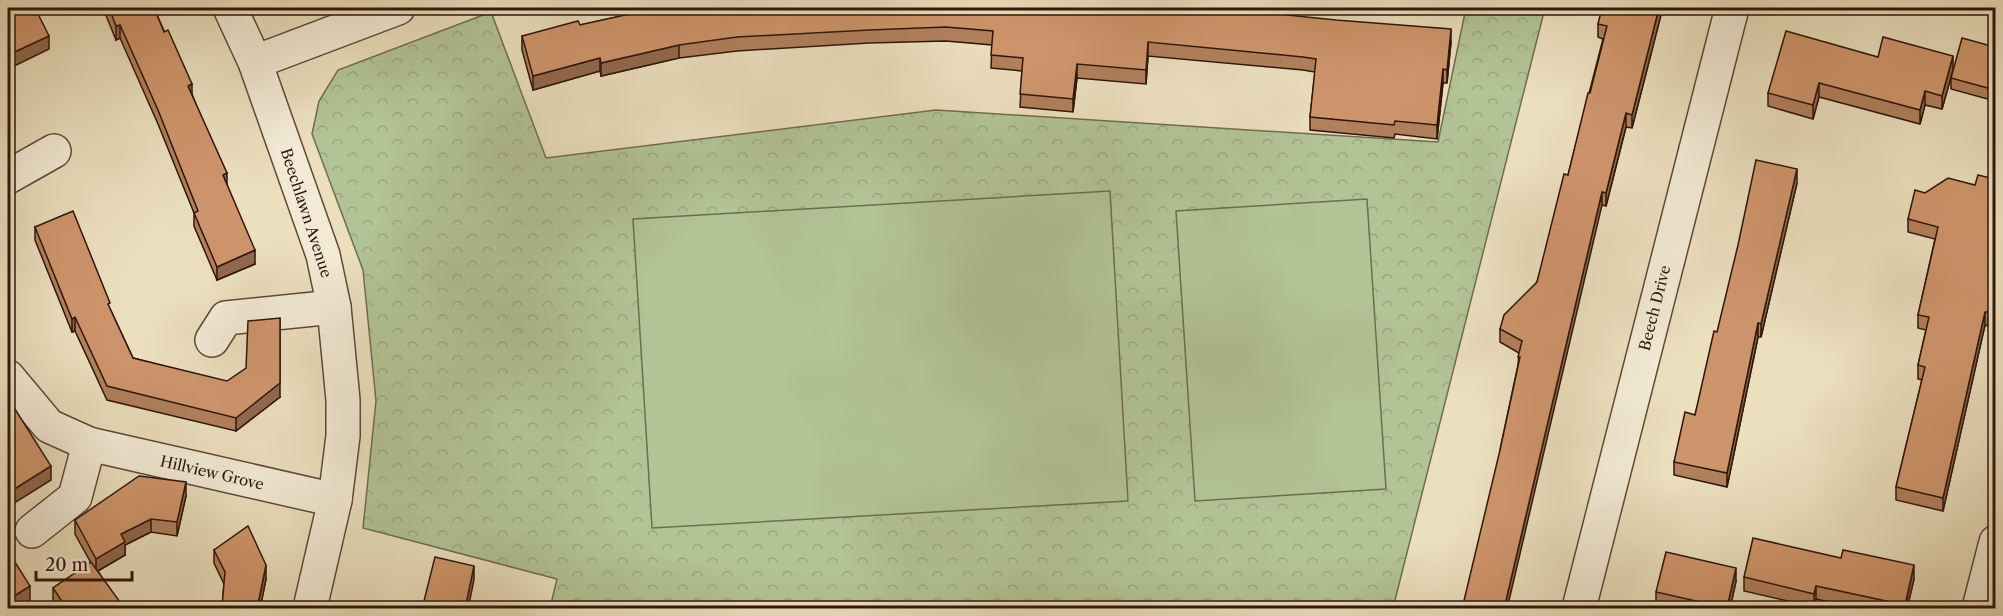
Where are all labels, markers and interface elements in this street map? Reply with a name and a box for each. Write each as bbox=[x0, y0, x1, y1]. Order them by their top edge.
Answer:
street label: Beechlawn Avenue bbox=[277, 146, 336, 280]
street label: Beech Drive bbox=[1635, 263, 1674, 353]
street label: Hillview Grove bbox=[158, 451, 266, 494]
scale bar bbox=[36, 544, 132, 582]
text: 20 m bbox=[45, 554, 89, 576]

